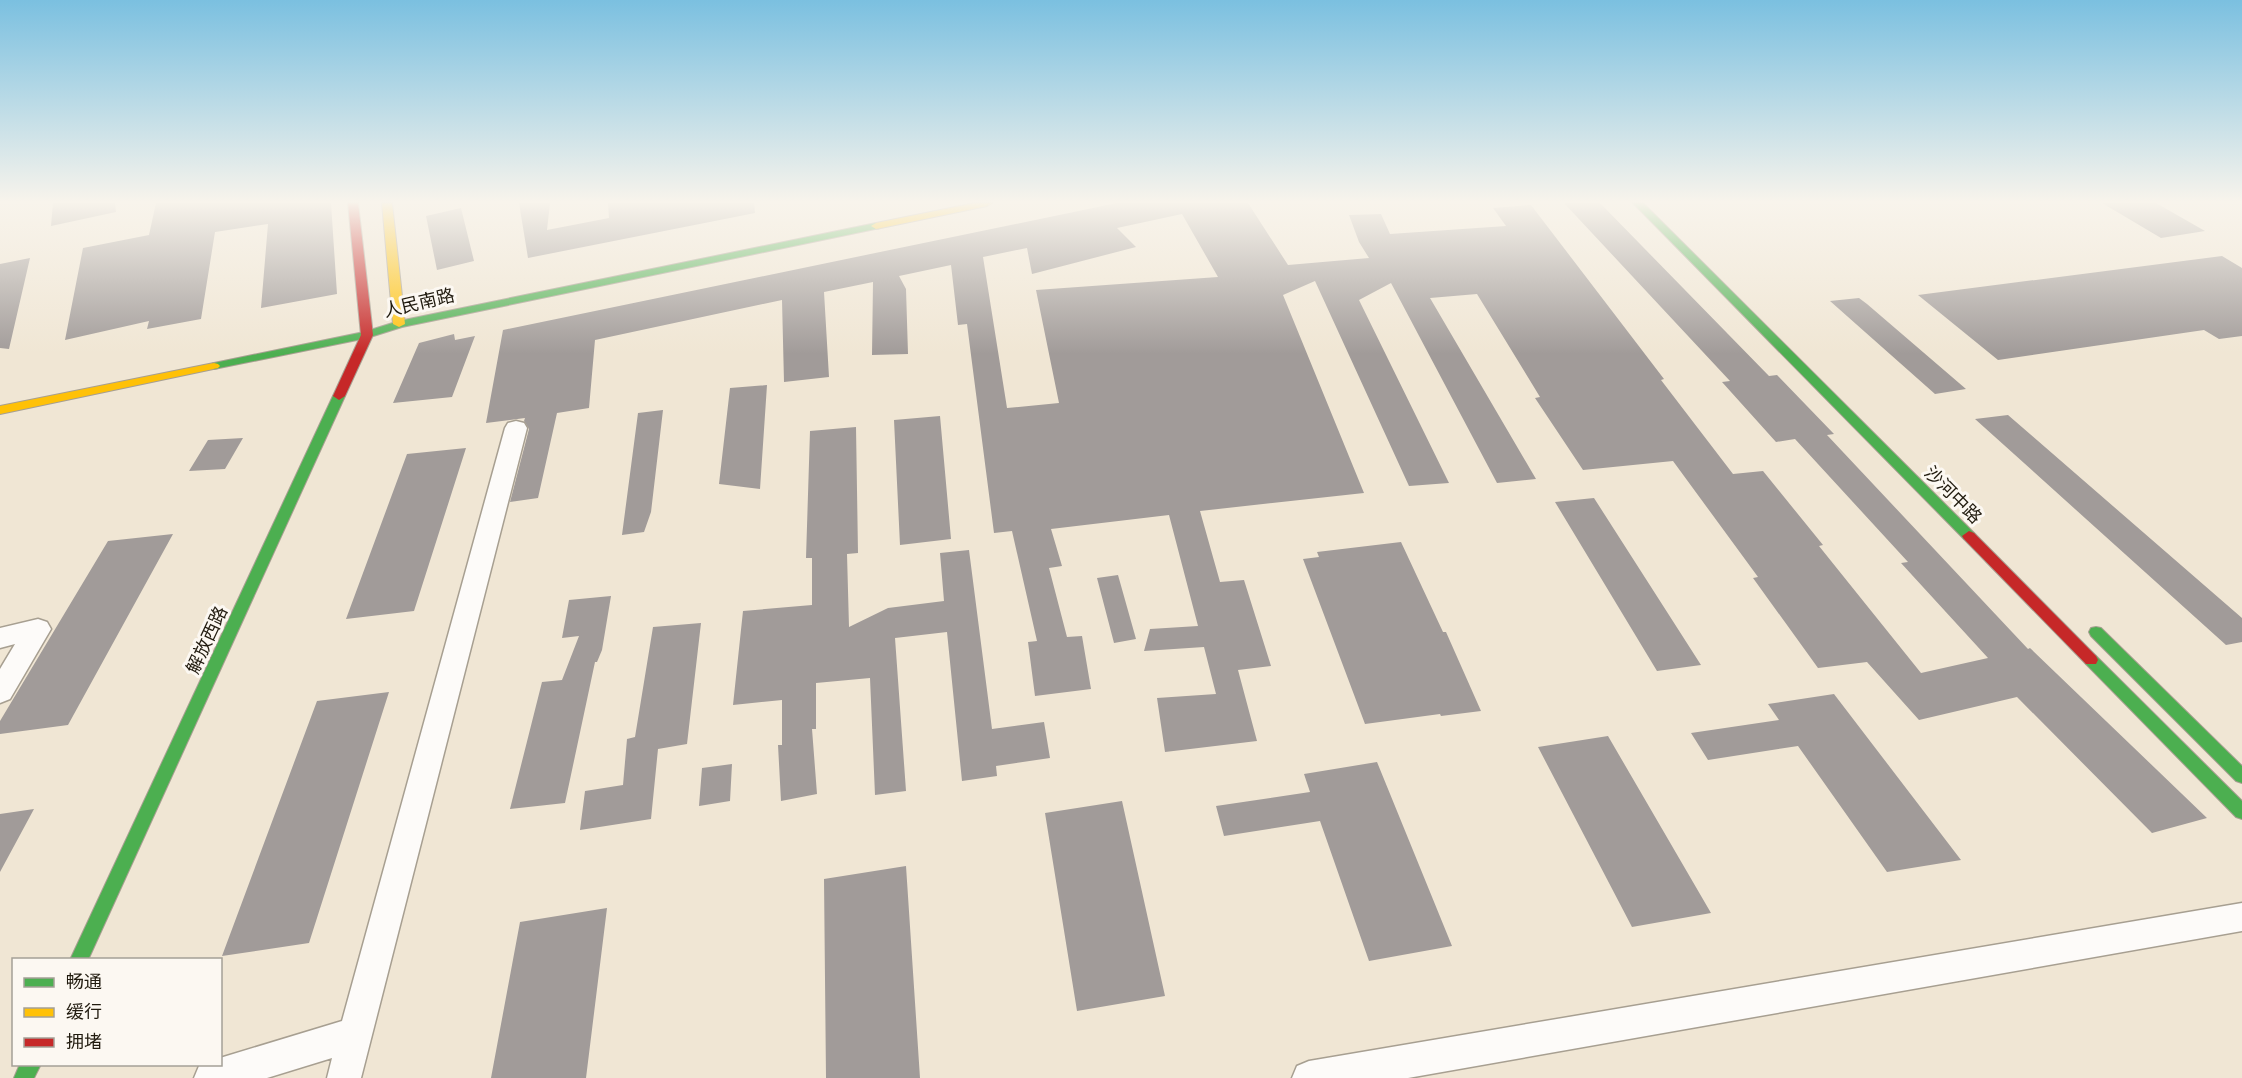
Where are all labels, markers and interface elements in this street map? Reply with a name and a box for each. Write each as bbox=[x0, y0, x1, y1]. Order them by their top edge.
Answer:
street label: 人民南路 bbox=[381, 283, 457, 322]
street label: 沙河中路 bbox=[1920, 461, 1987, 528]
street label: 解放西路 bbox=[181, 602, 232, 677]
legend bbox=[12, 958, 222, 1066]
text: 畅通 bbox=[66, 970, 102, 993]
text: 缓行 bbox=[66, 1000, 102, 1023]
text: 拥堵 bbox=[66, 1030, 102, 1053]

